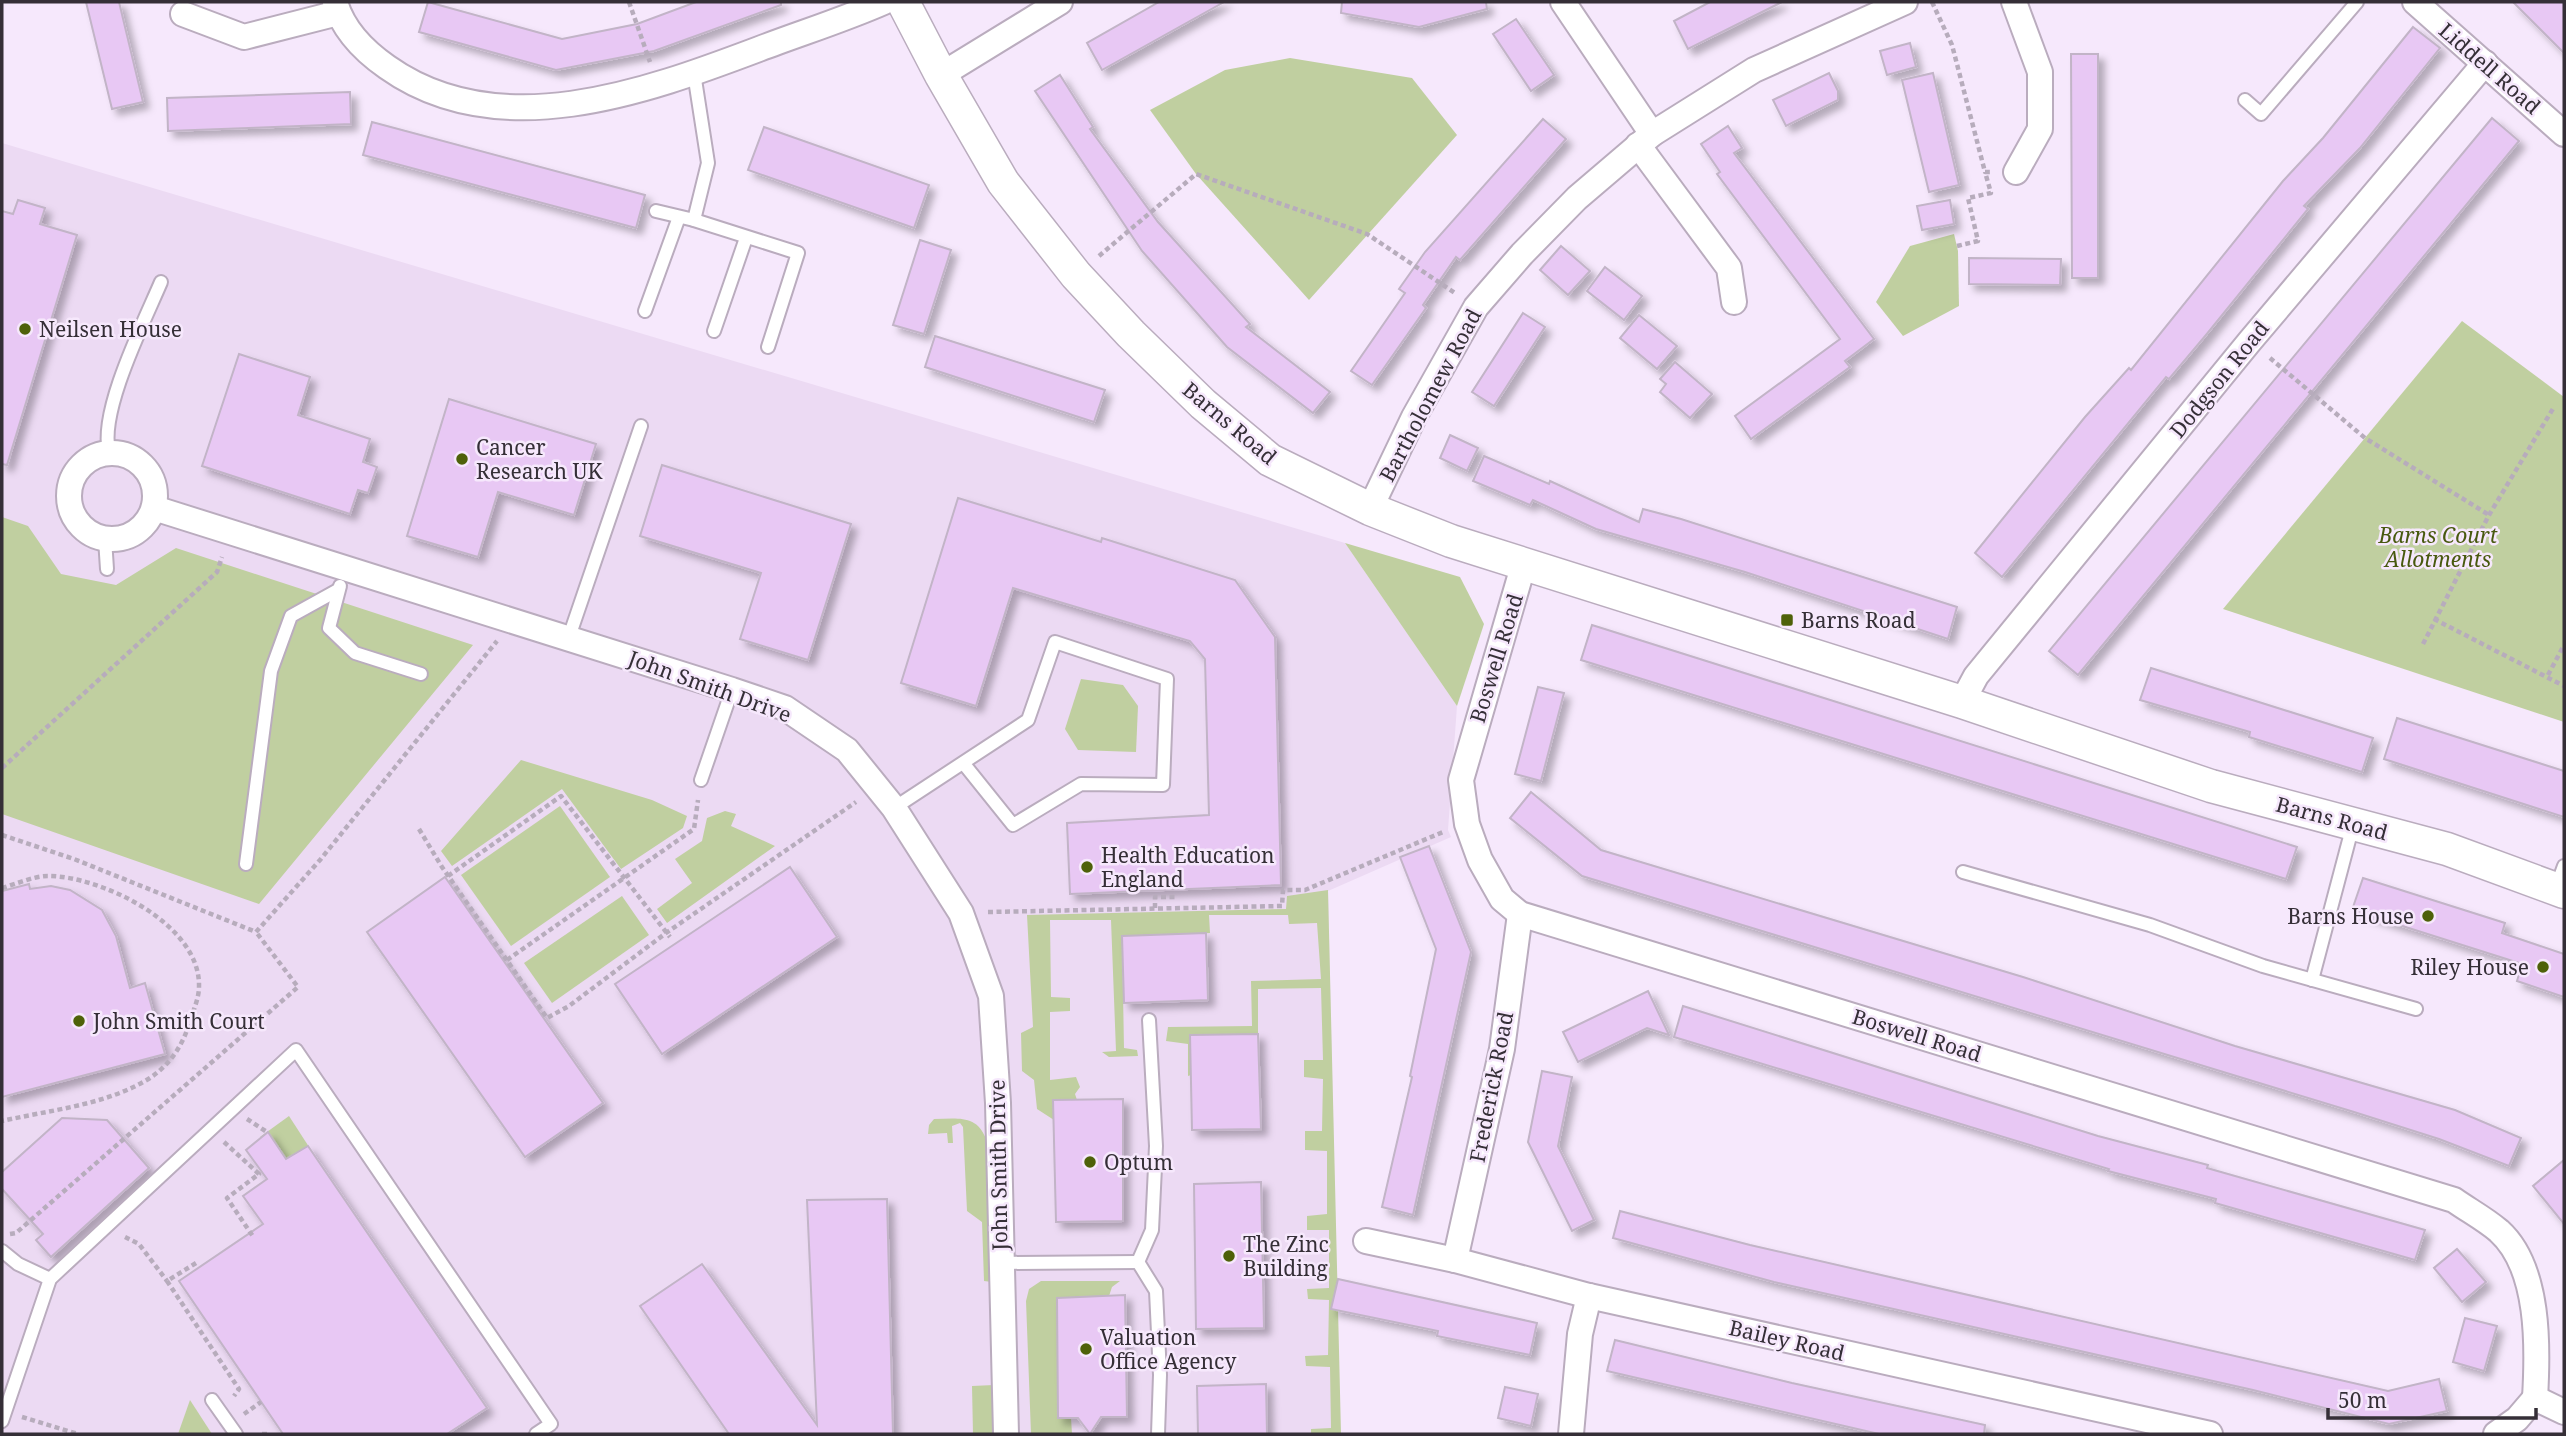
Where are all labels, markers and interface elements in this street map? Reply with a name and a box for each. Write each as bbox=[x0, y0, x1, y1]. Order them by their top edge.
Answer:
street label: Liddell Road bbox=[2433, 16, 2547, 120]
street label: Bartholomew Road bbox=[1373, 303, 1488, 486]
place label: Neilsen House bbox=[39, 315, 182, 343]
street label: Dodgson Road bbox=[2163, 315, 2275, 443]
marker: Neilsen House bbox=[17, 321, 33, 337]
street label: Barns Road bbox=[1177, 375, 1283, 471]
place label: Cancer Research UK bbox=[476, 433, 603, 485]
marker: Cancer Research UK bbox=[454, 451, 470, 467]
park label: Barns Court Allotments bbox=[2378, 521, 2498, 573]
street label: Boswell Road bbox=[1463, 590, 1529, 726]
place label: Barns Road bbox=[1801, 606, 1916, 634]
marker: Barns Road bbox=[1779, 612, 1795, 628]
street label: John Smith Drive bbox=[624, 643, 795, 728]
street label: Barns Road bbox=[2273, 790, 2391, 846]
place label: Health Education England bbox=[1101, 841, 1275, 893]
marker: Health Education England bbox=[1079, 859, 1095, 875]
place label: Barns House bbox=[2287, 902, 2414, 930]
marker: Barns House bbox=[2420, 908, 2436, 924]
place label: Riley House bbox=[2411, 953, 2529, 981]
marker: Riley House bbox=[2535, 959, 2551, 975]
street label: Boswell Road bbox=[1849, 1002, 1985, 1068]
place label: John Smith Court bbox=[92, 1007, 265, 1035]
street label: Frederick Road bbox=[1463, 1009, 1519, 1165]
marker: John Smith Court bbox=[71, 1013, 87, 1029]
street label: John Smith Drive bbox=[983, 1079, 1014, 1252]
place label: Optum bbox=[1104, 1148, 1173, 1176]
marker: Optum bbox=[1082, 1154, 1098, 1170]
place label: The Zinc Building bbox=[1243, 1230, 1329, 1282]
marker: The Zinc Building bbox=[1221, 1248, 1237, 1264]
street label: Bailey Road bbox=[1726, 1313, 1848, 1367]
place label: Valuation Office Agency bbox=[1100, 1323, 1236, 1375]
marker: Valuation Office Agency bbox=[1078, 1341, 1094, 1357]
scale bar bbox=[2328, 1376, 2536, 1420]
text: 50 m bbox=[2338, 1386, 2387, 1414]

